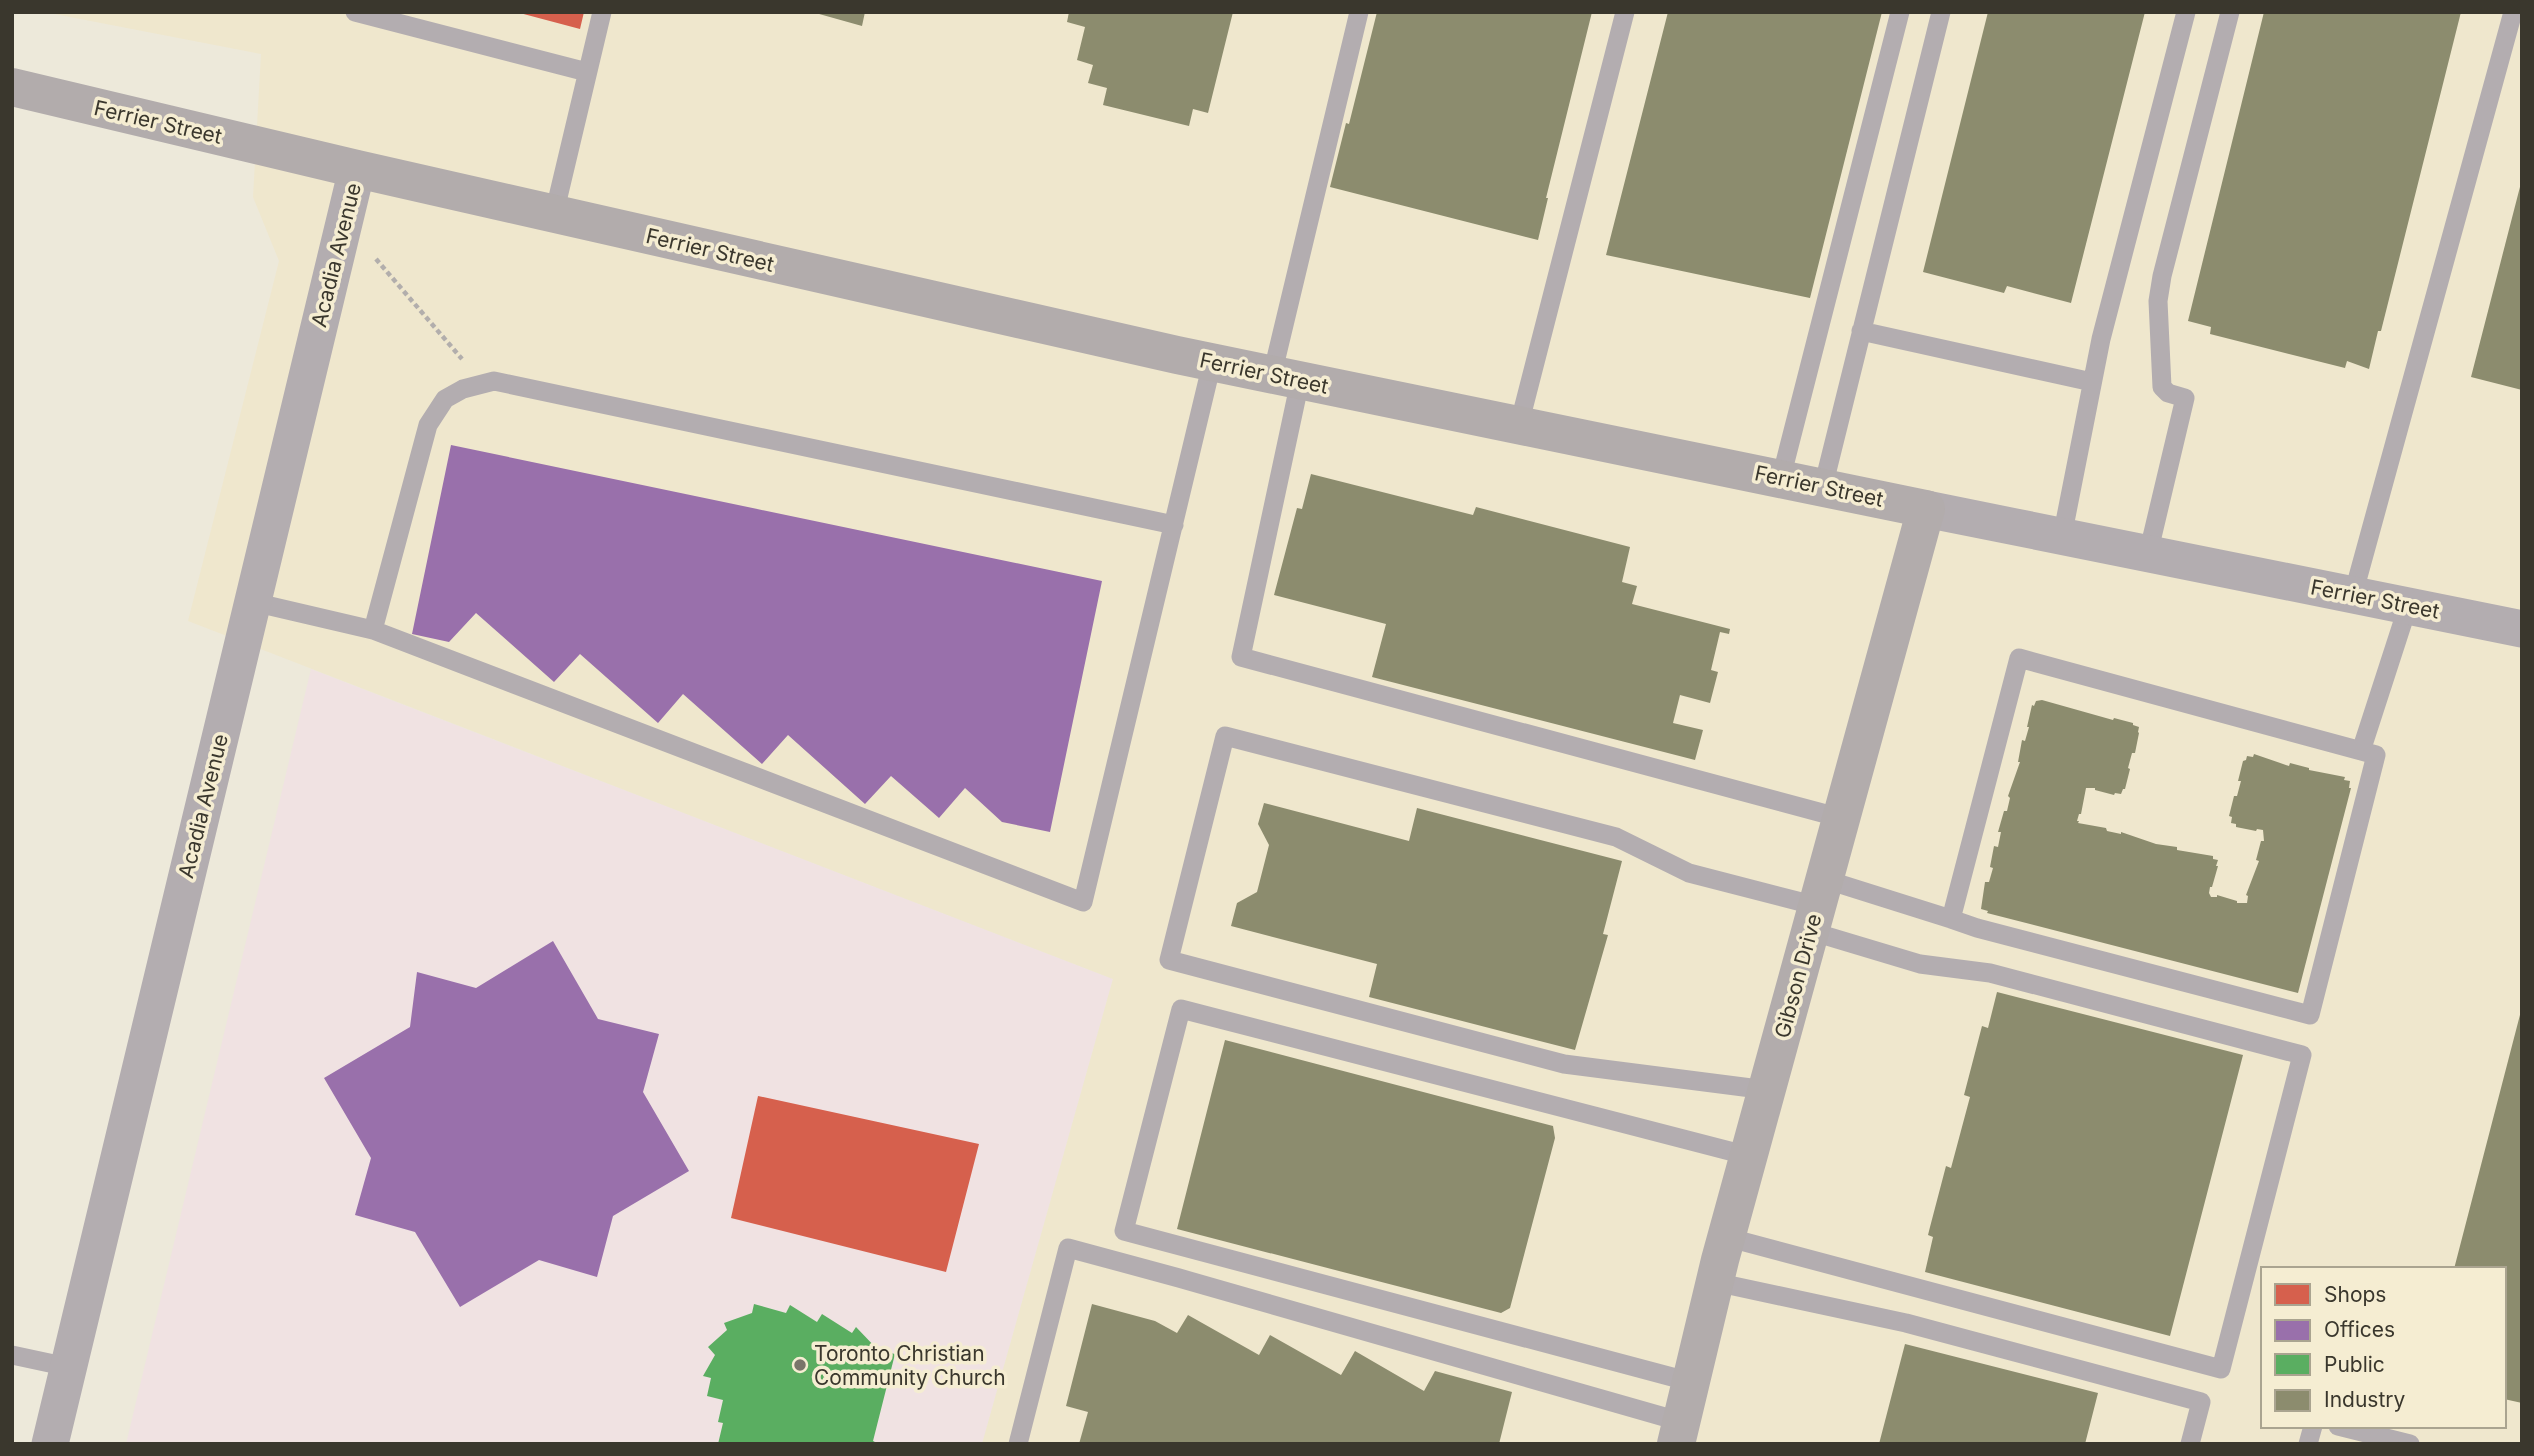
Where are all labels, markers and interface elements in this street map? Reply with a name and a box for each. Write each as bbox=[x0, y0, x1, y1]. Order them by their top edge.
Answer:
street label: Ferrier Street bbox=[92, 95, 225, 149]
street label: Acadia Avenue bbox=[306, 180, 366, 330]
street label: Ferrier Street bbox=[644, 223, 777, 277]
street label: Ferrier Street bbox=[1197, 347, 1331, 399]
street label: Ferrier Street bbox=[1752, 460, 1886, 512]
street label: Ferrier Street bbox=[2308, 574, 2442, 624]
street label: Acadia Avenue bbox=[173, 731, 233, 881]
street label: Gibson Drive bbox=[1769, 911, 1827, 1041]
legend bbox=[2261, 1267, 2506, 1428]
text: Shops bbox=[2324, 1282, 2386, 1307]
text: Offices bbox=[2324, 1317, 2395, 1342]
place label: Toronto Christian Community Church bbox=[814, 1341, 1006, 1390]
text: Public bbox=[2324, 1352, 2385, 1377]
marker: Toronto Christian Community Church bbox=[792, 1357, 808, 1373]
text: Industry bbox=[2324, 1387, 2406, 1412]

